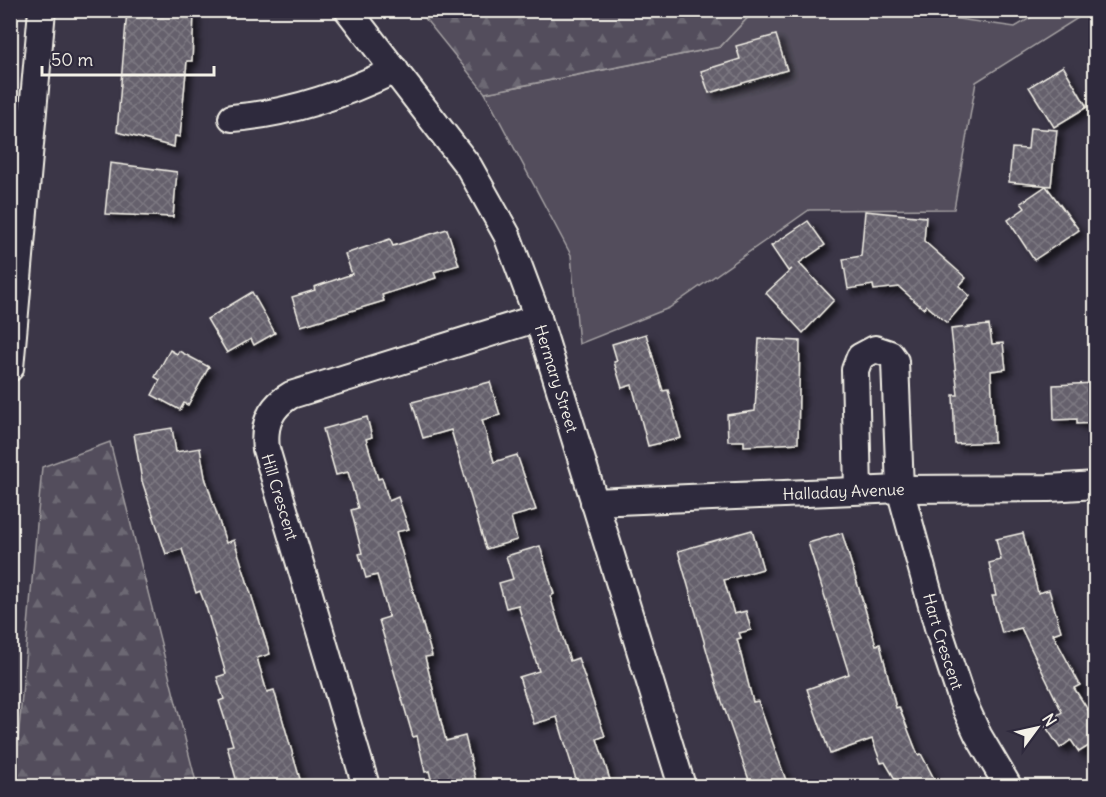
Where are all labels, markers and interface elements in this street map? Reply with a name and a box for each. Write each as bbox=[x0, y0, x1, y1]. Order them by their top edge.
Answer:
scale bar bbox=[42, 39, 214, 77]
text: 50 m bbox=[51, 48, 93, 71]
street label: Hermary Street bbox=[531, 322, 583, 435]
street label: Hill Crescent bbox=[257, 451, 303, 543]
street label: Halladay Avenue bbox=[782, 479, 905, 504]
street label: Hart Crescent bbox=[919, 591, 968, 693]
north arrow bbox=[1007, 698, 1067, 758]
text: N bbox=[1038, 710, 1061, 730]

